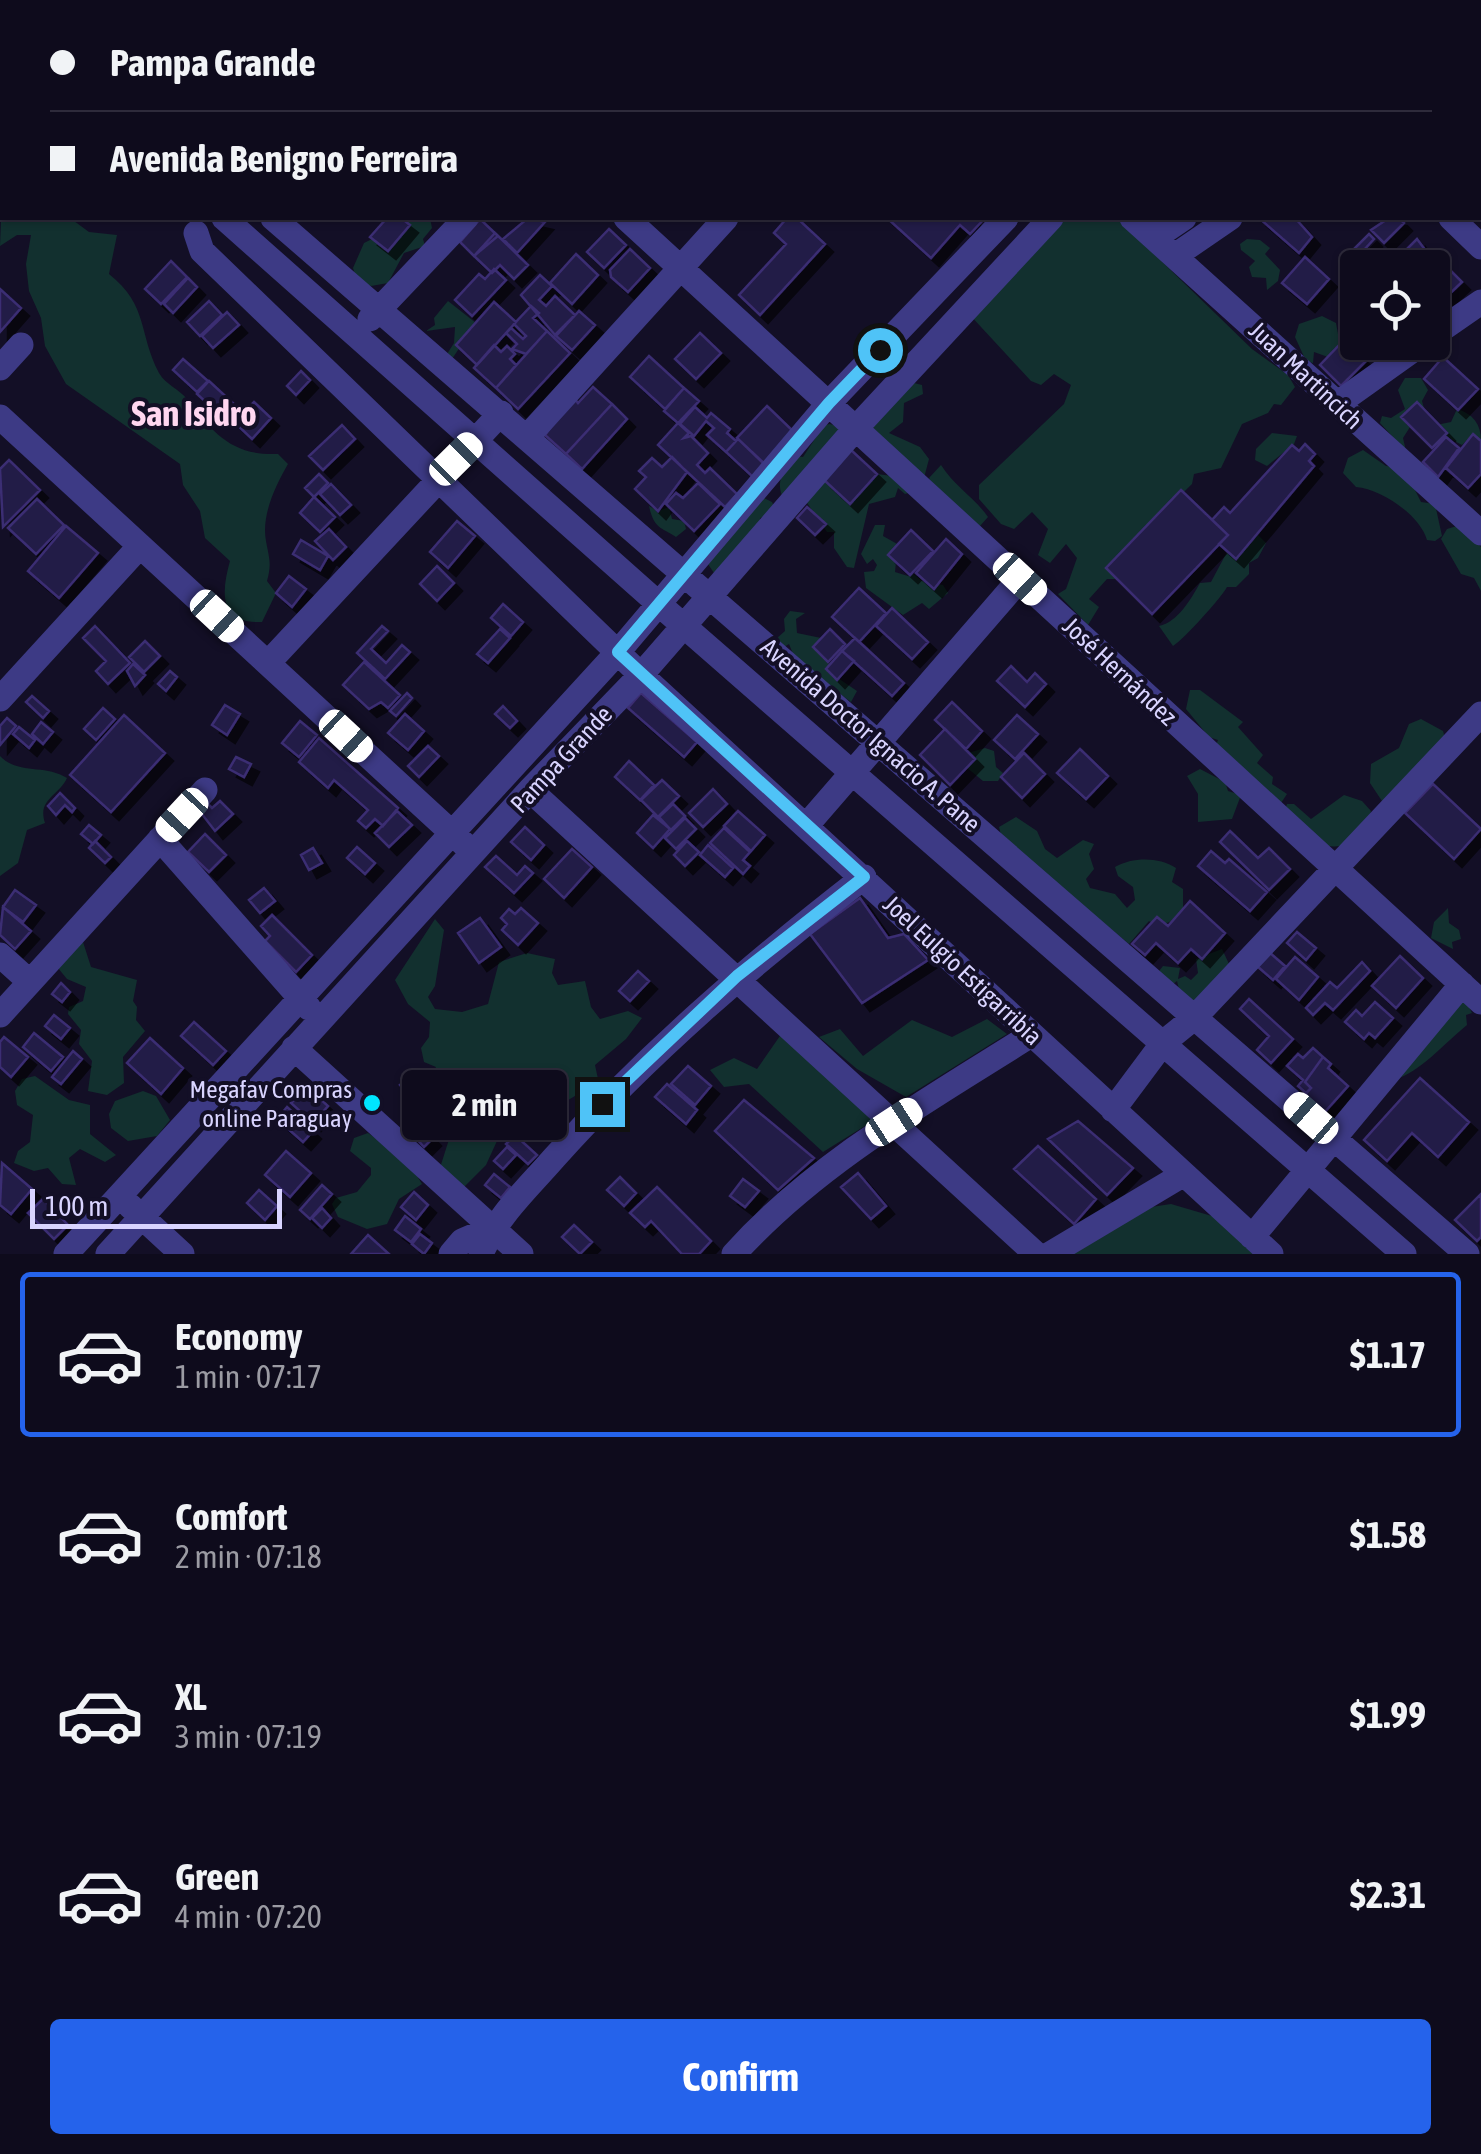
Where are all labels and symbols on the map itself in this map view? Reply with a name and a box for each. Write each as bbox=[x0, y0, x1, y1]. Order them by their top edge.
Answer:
street label: Juan Martincich bbox=[1244, 316, 1368, 434]
route start bbox=[858, 328, 903, 373]
district label: San Isidro bbox=[131, 393, 257, 433]
car bbox=[424, 427, 488, 491]
car bbox=[988, 548, 1052, 610]
car bbox=[185, 585, 249, 647]
street label: José Hernández bbox=[1058, 611, 1182, 731]
street label: Avenida Doctor Ignacio A. Pane bbox=[756, 632, 986, 838]
street label: Pampa Grande bbox=[505, 700, 617, 818]
car bbox=[314, 705, 378, 767]
car bbox=[151, 783, 213, 847]
street label: Joel Eulgio Estigarribia bbox=[878, 890, 1048, 1050]
callout: 2 min bbox=[402, 1069, 567, 1139]
place label: Megafav Compras online Paraguay bbox=[190, 1075, 352, 1132]
route end bbox=[580, 1082, 625, 1127]
car bbox=[1279, 1087, 1343, 1149]
marker: Megafav Compras online Paraguay bbox=[361, 1092, 383, 1114]
car bbox=[861, 1093, 927, 1151]
scale bar bbox=[30, 1184, 282, 1228]

